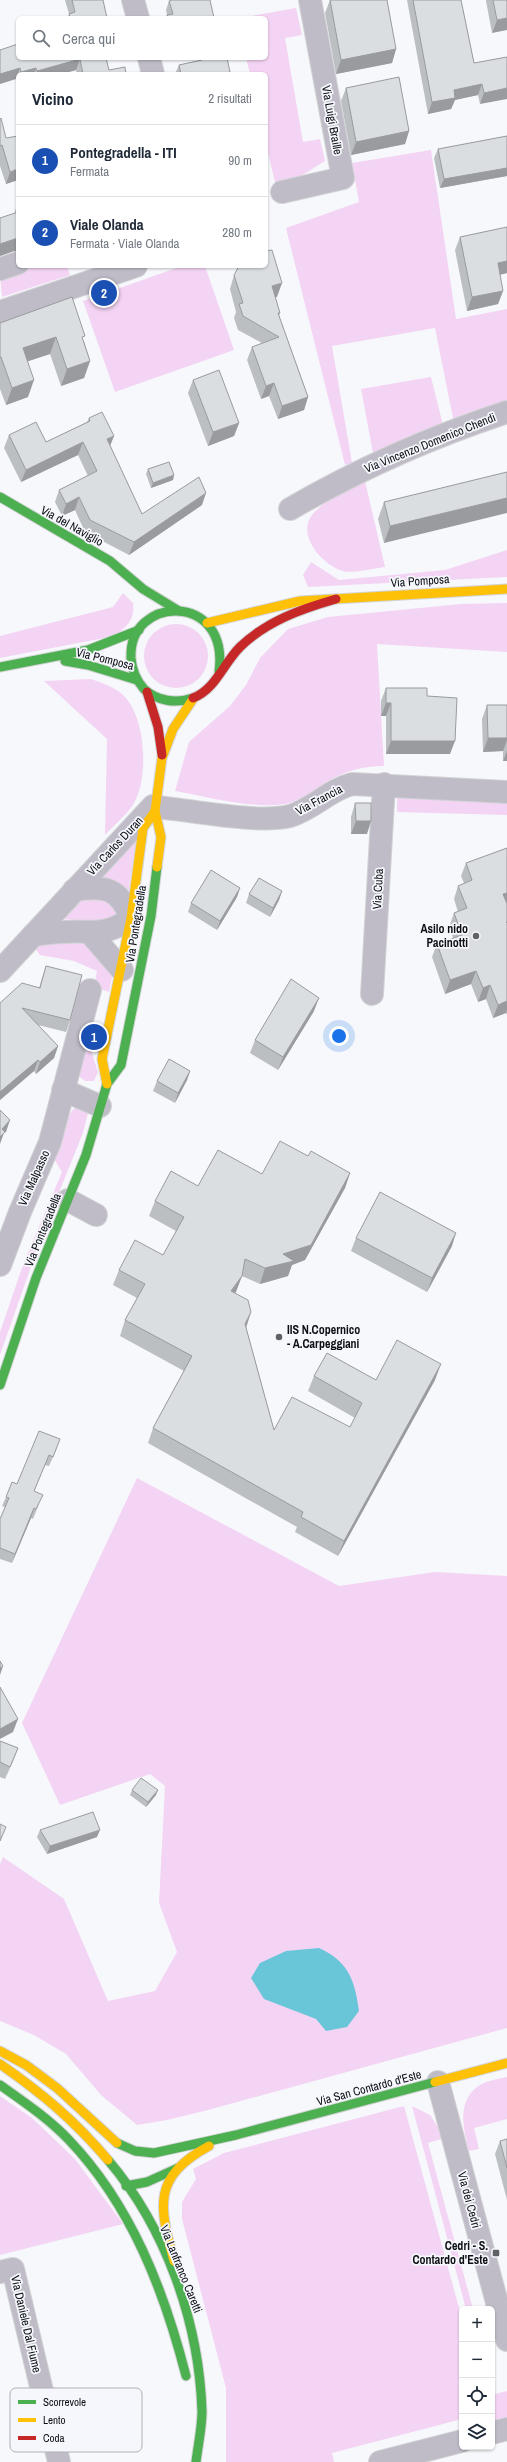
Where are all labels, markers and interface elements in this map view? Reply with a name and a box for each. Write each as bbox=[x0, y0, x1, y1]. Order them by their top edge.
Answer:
search box bbox=[16, 16, 268, 60]
icon: search bbox=[30, 27, 52, 49]
text: Cerca qui bbox=[62, 28, 115, 49]
street label: Via Luigi Braille bbox=[318, 84, 346, 156]
text: Vicino bbox=[32, 87, 74, 110]
text: 2 risultati bbox=[208, 90, 252, 107]
text: Pontegradella - ITI bbox=[70, 142, 177, 163]
text: 1 bbox=[42, 152, 48, 169]
text: 90 m bbox=[228, 152, 252, 169]
text: Fermata bbox=[70, 163, 109, 180]
text: Viale Olanda bbox=[70, 214, 144, 235]
text: 2 bbox=[42, 224, 48, 241]
text: 280 m bbox=[222, 224, 252, 241]
text: Fermata · Viale Olanda bbox=[70, 235, 180, 252]
pin: 2 bbox=[91, 278, 117, 308]
street label: Via Vincenzo Domenico Chendi bbox=[362, 409, 498, 477]
street label: Via del Naviglio bbox=[38, 502, 106, 550]
street label: Via Pomposa bbox=[390, 571, 450, 591]
street label: Via Pomposa bbox=[74, 644, 136, 674]
street label: Via Francia bbox=[293, 781, 346, 819]
street label: Via Carlos Duran bbox=[83, 813, 147, 879]
street label: Via Cuba bbox=[369, 868, 387, 910]
street label: Via Pontegradella bbox=[122, 884, 150, 964]
place label: Asilo nido Pacinotti bbox=[420, 921, 468, 951]
marker: Asilo nido Pacinotti bbox=[471, 931, 481, 941]
pin: 1 bbox=[81, 1022, 107, 1052]
your location bbox=[329, 1026, 349, 1046]
street label: Via Malpasso bbox=[15, 1148, 53, 1208]
street label: Via Pontegradella bbox=[21, 1190, 65, 1269]
place label: IIS N.Copernico - A.Carpeggiani bbox=[287, 1322, 360, 1352]
marker: IIS N.Copernico - A.Carpeggiani bbox=[274, 1332, 284, 1342]
street label: Via San Contardo d'Este bbox=[315, 2066, 423, 2110]
street label: Via dei Cedri bbox=[454, 2170, 484, 2230]
street label: Via Lanfranco Caretti bbox=[156, 2223, 206, 2315]
place label: Cedri - S. Contardo d'Este bbox=[412, 2238, 489, 2268]
marker: Cedri - S. Contardo d'Este bbox=[491, 2248, 501, 2258]
street label: Via Daniele Dal Fiume bbox=[7, 2274, 45, 2374]
map controls bbox=[459, 2306, 495, 2450]
button: + bbox=[459, 2306, 495, 2342]
button: − bbox=[459, 2342, 495, 2378]
button: locate bbox=[459, 2378, 495, 2414]
legend bbox=[10, 2388, 142, 2452]
text: Scorrevole bbox=[43, 2395, 86, 2409]
text: Lento bbox=[43, 2413, 66, 2427]
button: layers bbox=[459, 2414, 495, 2450]
text: Coda bbox=[43, 2431, 65, 2445]

